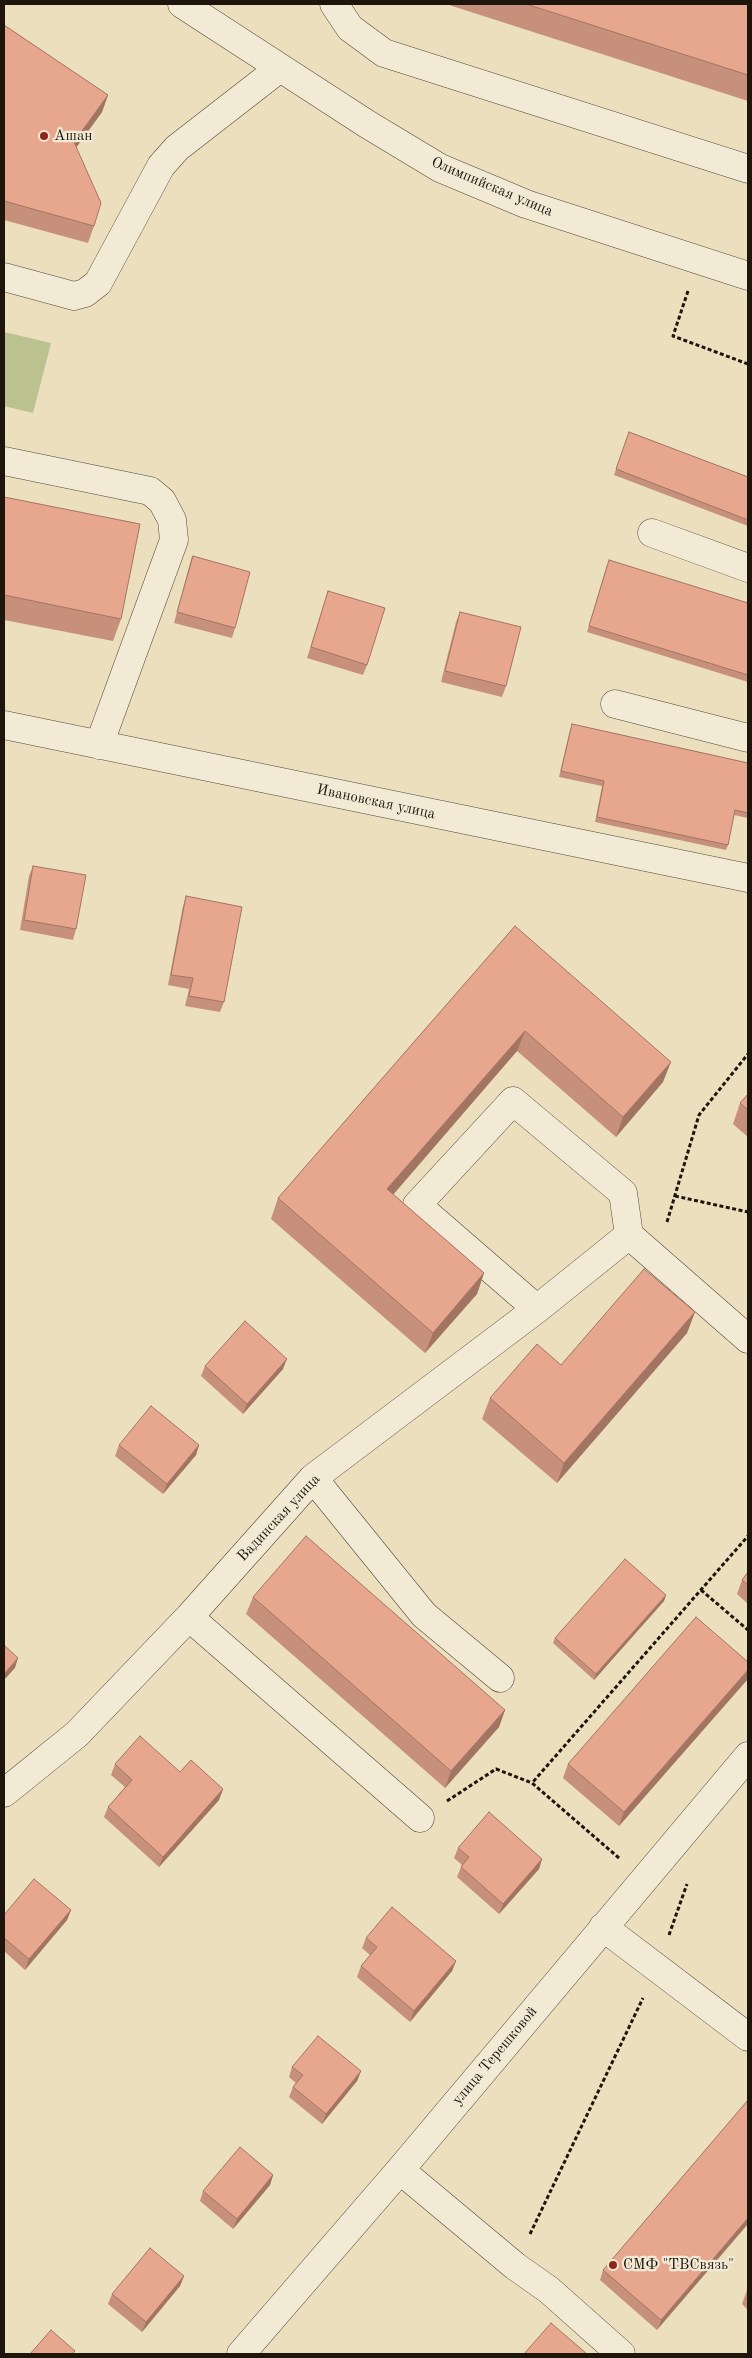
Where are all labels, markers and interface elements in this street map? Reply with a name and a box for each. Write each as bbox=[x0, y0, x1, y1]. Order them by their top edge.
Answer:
place label: Ашан bbox=[54, 127, 93, 145]
marker: Ашан bbox=[38, 130, 50, 142]
street label: Олимпийская улица bbox=[428, 153, 556, 221]
street label: Ивановская улица bbox=[315, 781, 437, 823]
street label: Вадинская улица bbox=[234, 1470, 324, 1566]
street label: улица Терешковой bbox=[449, 2003, 541, 2109]
place label: СМФ "ТВСвязь" bbox=[623, 2256, 734, 2274]
marker: СМФ "ТВСвязь" bbox=[607, 2259, 619, 2271]

